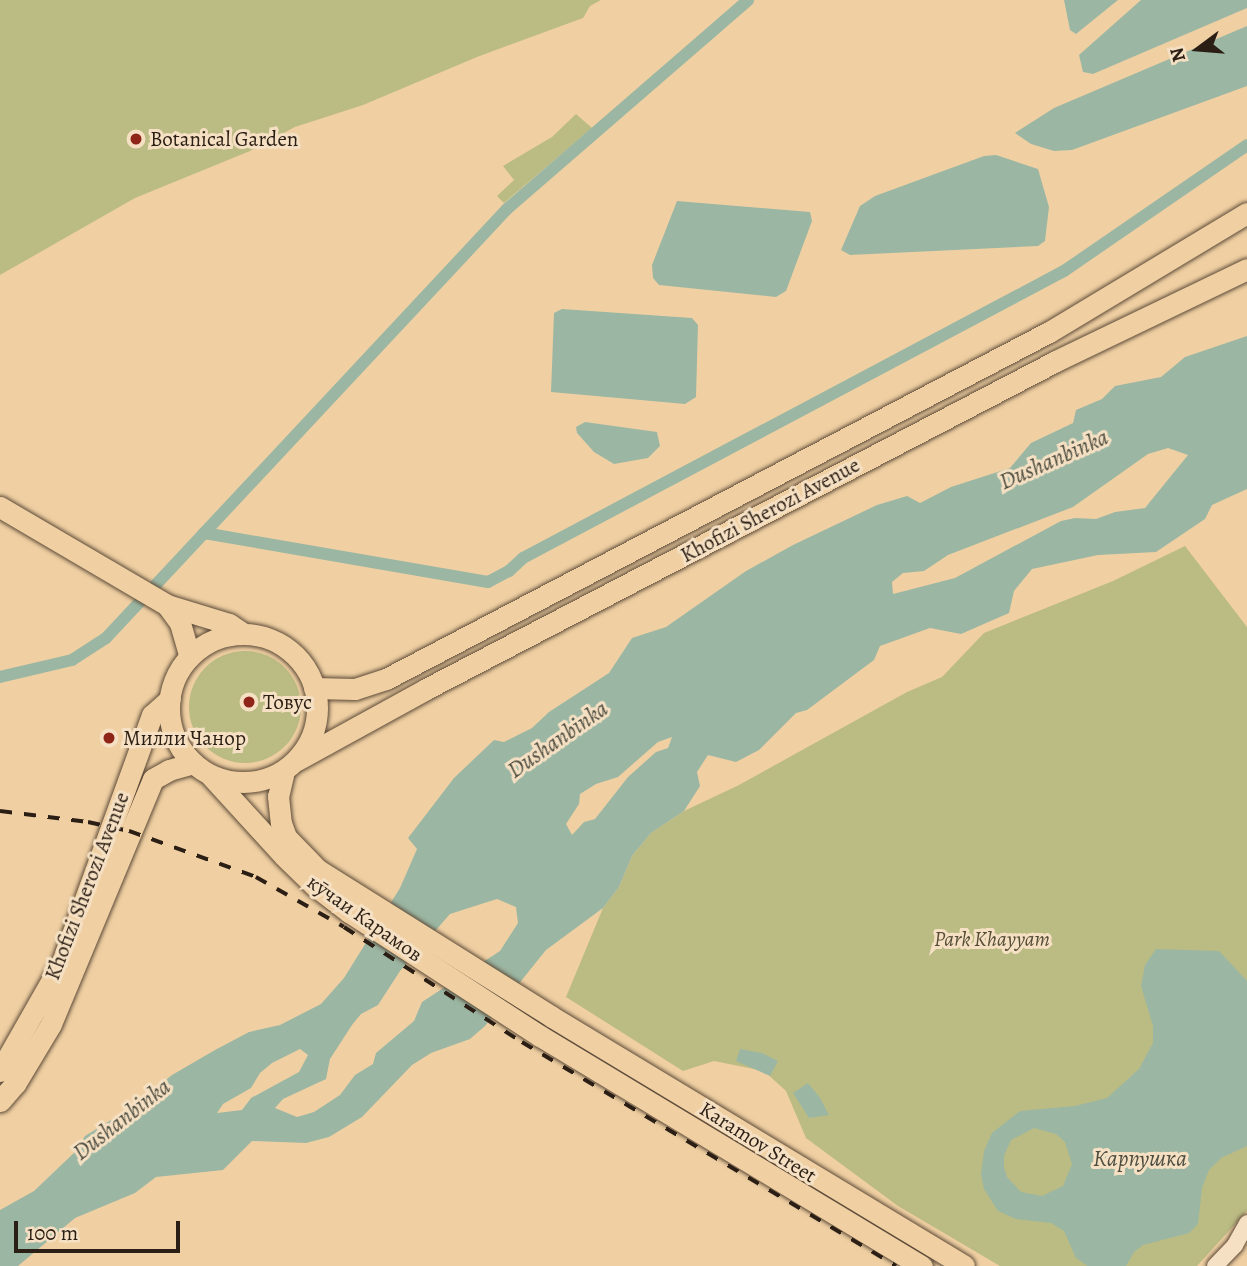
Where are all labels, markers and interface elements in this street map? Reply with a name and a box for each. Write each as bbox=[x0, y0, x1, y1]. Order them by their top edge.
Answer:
north arrow bbox=[1163, 14, 1233, 84]
text: N bbox=[1163, 45, 1192, 65]
place label: Botanical Garden bbox=[150, 126, 298, 152]
marker: Botanical Garden bbox=[128, 131, 144, 147]
water label: Dushanbinka bbox=[995, 424, 1113, 496]
street label: Khofizi Sherozi Avenue bbox=[676, 452, 864, 568]
place label: Товус bbox=[263, 689, 312, 715]
marker: Товус bbox=[241, 694, 257, 710]
water label: Dushanbinka bbox=[503, 695, 613, 785]
place label: Милли Чанор bbox=[123, 725, 246, 751]
marker: Милли Чанор bbox=[101, 730, 117, 746]
street label: Khofizi Sherozi Avenue bbox=[40, 789, 134, 983]
street label: кӯчаи Карамов bbox=[303, 869, 427, 967]
park label: Park Khayyam bbox=[934, 926, 1050, 952]
water label: Dushanbinka bbox=[68, 1073, 176, 1167]
street label: Karamov Street bbox=[695, 1096, 821, 1188]
water label: Карпушка bbox=[1093, 1145, 1187, 1173]
scale bar bbox=[18, 1206, 184, 1250]
text: 100 m bbox=[27, 1219, 78, 1247]

